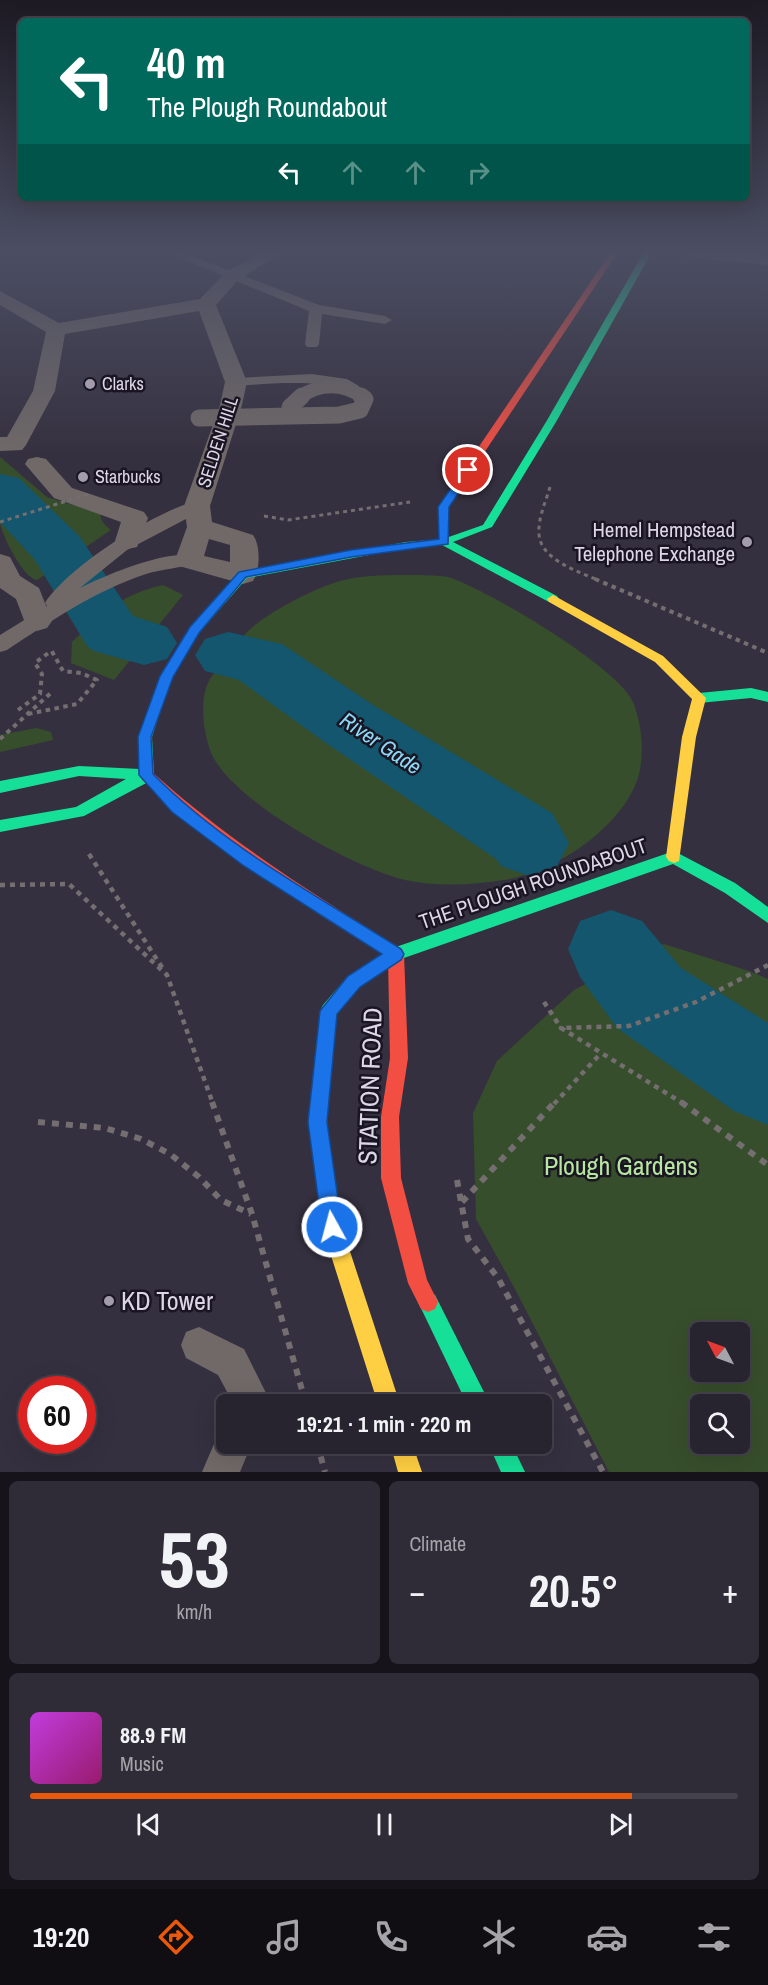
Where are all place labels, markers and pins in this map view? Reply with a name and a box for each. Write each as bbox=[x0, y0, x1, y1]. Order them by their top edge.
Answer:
place label: Clarks bbox=[102, 371, 144, 396]
marker: Clarks bbox=[83, 377, 97, 391]
pin bbox=[442, 444, 493, 495]
place label: Starbucks bbox=[95, 464, 161, 489]
marker: Starbucks bbox=[76, 470, 90, 484]
place label: Hemel Hempstead Telephone Exchange bbox=[574, 515, 735, 568]
marker: Hemel Hempstead Telephone Exchange bbox=[740, 535, 754, 549]
place label: KD Tower bbox=[121, 1283, 213, 1318]
marker: KD Tower bbox=[102, 1294, 116, 1308]

